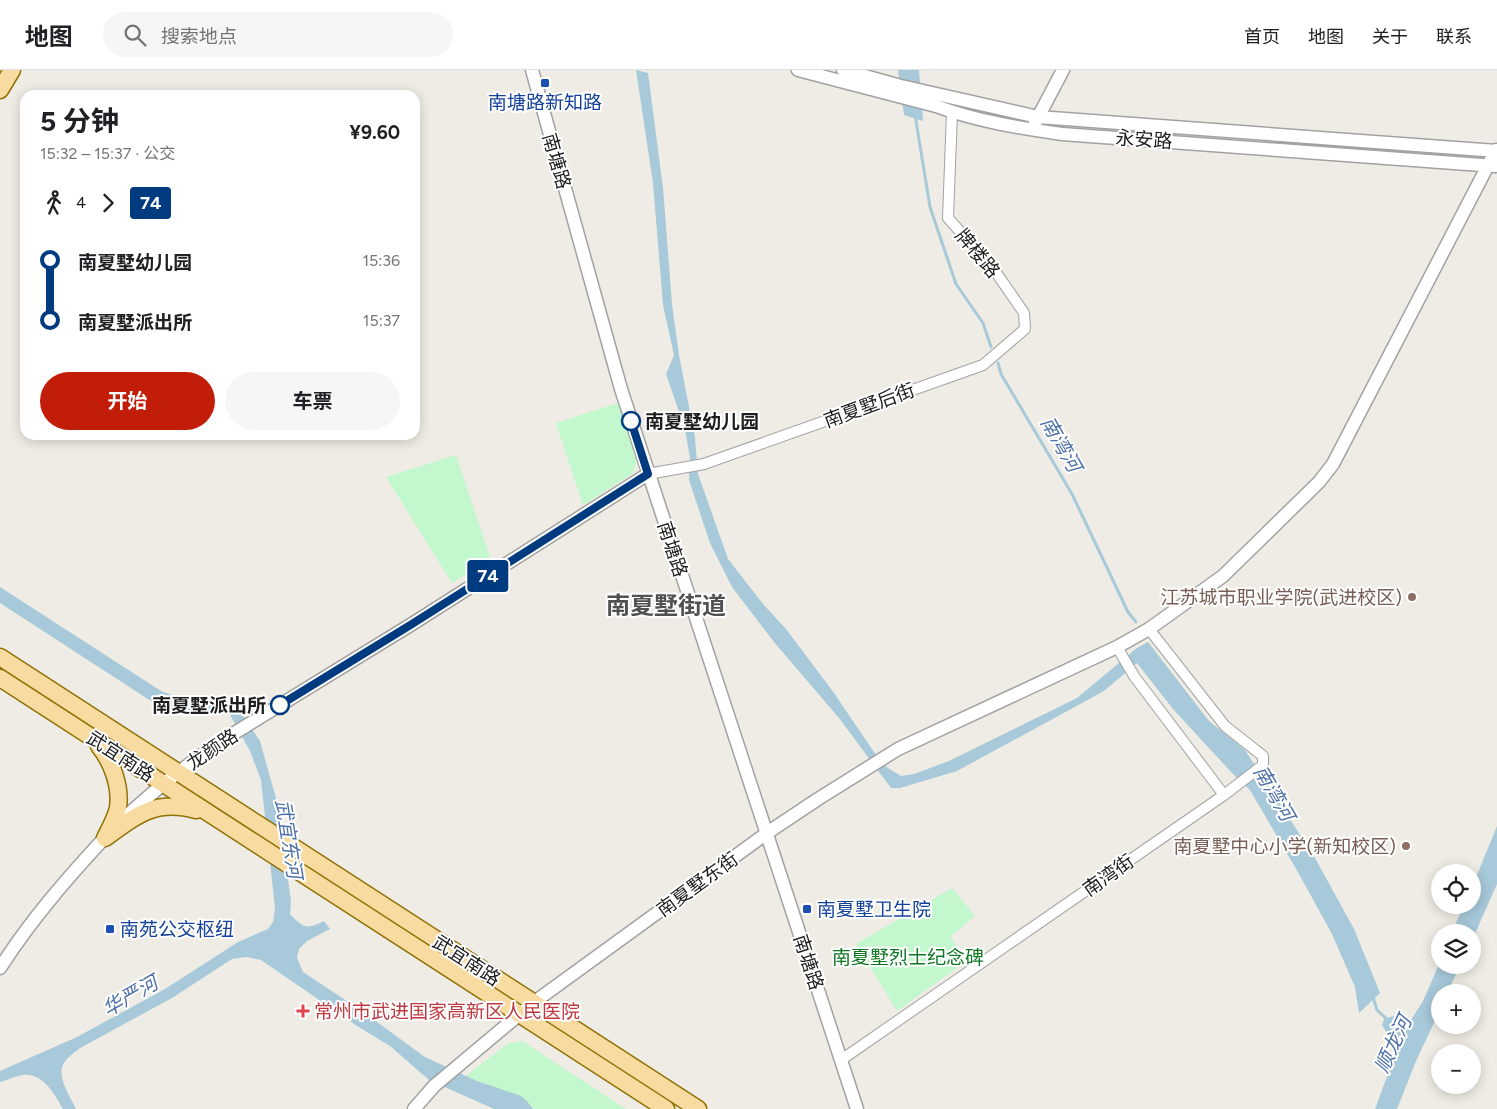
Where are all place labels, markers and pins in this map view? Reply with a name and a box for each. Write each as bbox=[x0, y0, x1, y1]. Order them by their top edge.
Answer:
marker: 南塘路新知路 bbox=[539, 77, 551, 89]
place label: 南塘路新知路 bbox=[488, 91, 602, 114]
place label: 南夏墅幼儿园 bbox=[645, 410, 759, 433]
marker: 南夏墅幼儿园 bbox=[621, 411, 641, 431]
place label: 江苏城市职业学院(武进校区) bbox=[1161, 586, 1402, 609]
marker: 江苏城市职业学院(武进校区) bbox=[1406, 591, 1418, 603]
place label: 南夏墅派出所 bbox=[152, 694, 266, 717]
marker: 南夏墅派出所 bbox=[270, 695, 290, 715]
place label: 南夏墅中心小学(新知校区) bbox=[1174, 835, 1396, 858]
marker: 南夏墅中心小学(新知校区) bbox=[1400, 840, 1412, 852]
place label: 南夏墅卫生院 bbox=[817, 898, 931, 921]
marker: 南夏墅卫生院 bbox=[801, 903, 813, 915]
place label: 南苑公交枢纽 bbox=[120, 918, 234, 941]
marker: 南苑公交枢纽 bbox=[104, 923, 116, 935]
place label: 常州市武进国家高新区人民医院 bbox=[314, 1000, 580, 1023]
marker: 常州市武进国家高新区人民医院 bbox=[296, 1004, 310, 1018]

